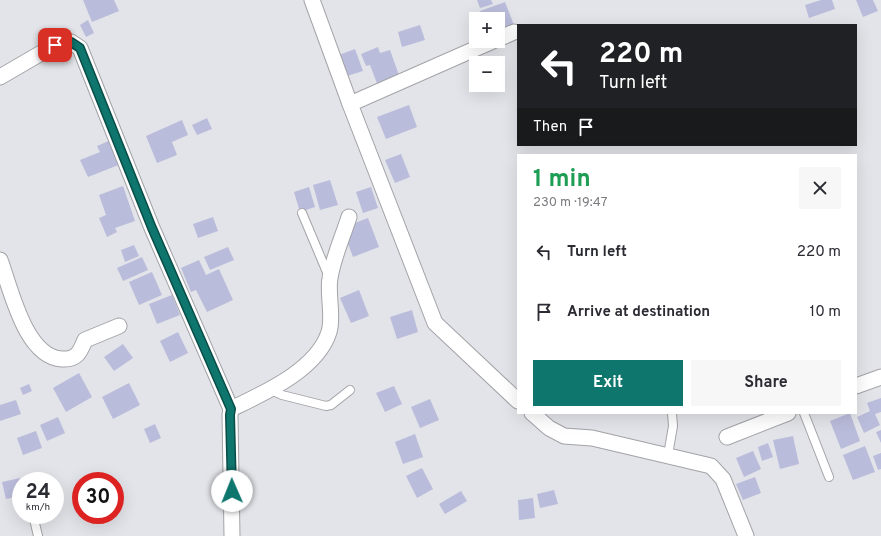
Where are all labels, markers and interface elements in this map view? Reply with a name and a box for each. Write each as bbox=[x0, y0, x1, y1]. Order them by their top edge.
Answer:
map controls bbox=[469, 12, 505, 92]
button: + bbox=[469, 12, 505, 48]
pin bbox=[38, 28, 72, 62]
icon: arrive bbox=[44, 34, 66, 56]
text: 220 m bbox=[599, 37, 683, 73]
icon: left bbox=[533, 40, 585, 92]
button: − bbox=[469, 56, 505, 92]
text: Turn left bbox=[599, 72, 667, 95]
icon: arrive bbox=[575, 116, 597, 138]
text: Then bbox=[533, 118, 567, 137]
text: 1 min bbox=[533, 165, 591, 195]
button: close bbox=[799, 167, 841, 209]
text: 230 m · 19:47 bbox=[533, 195, 607, 211]
icon: left bbox=[533, 241, 555, 263]
text: Turn left bbox=[567, 243, 627, 262]
text: 220 m bbox=[797, 243, 841, 262]
icon: arrive bbox=[533, 301, 555, 323]
text: Arrive at destination bbox=[567, 303, 710, 322]
text: 10 m bbox=[810, 303, 841, 322]
button: Exit bbox=[533, 360, 683, 406]
button: Share bbox=[691, 360, 841, 406]
position arrow bbox=[211, 470, 253, 512]
speed limit sign: 30 bbox=[72, 472, 124, 524]
text: 24 bbox=[25, 480, 51, 506]
text: km/h bbox=[26, 501, 50, 514]

